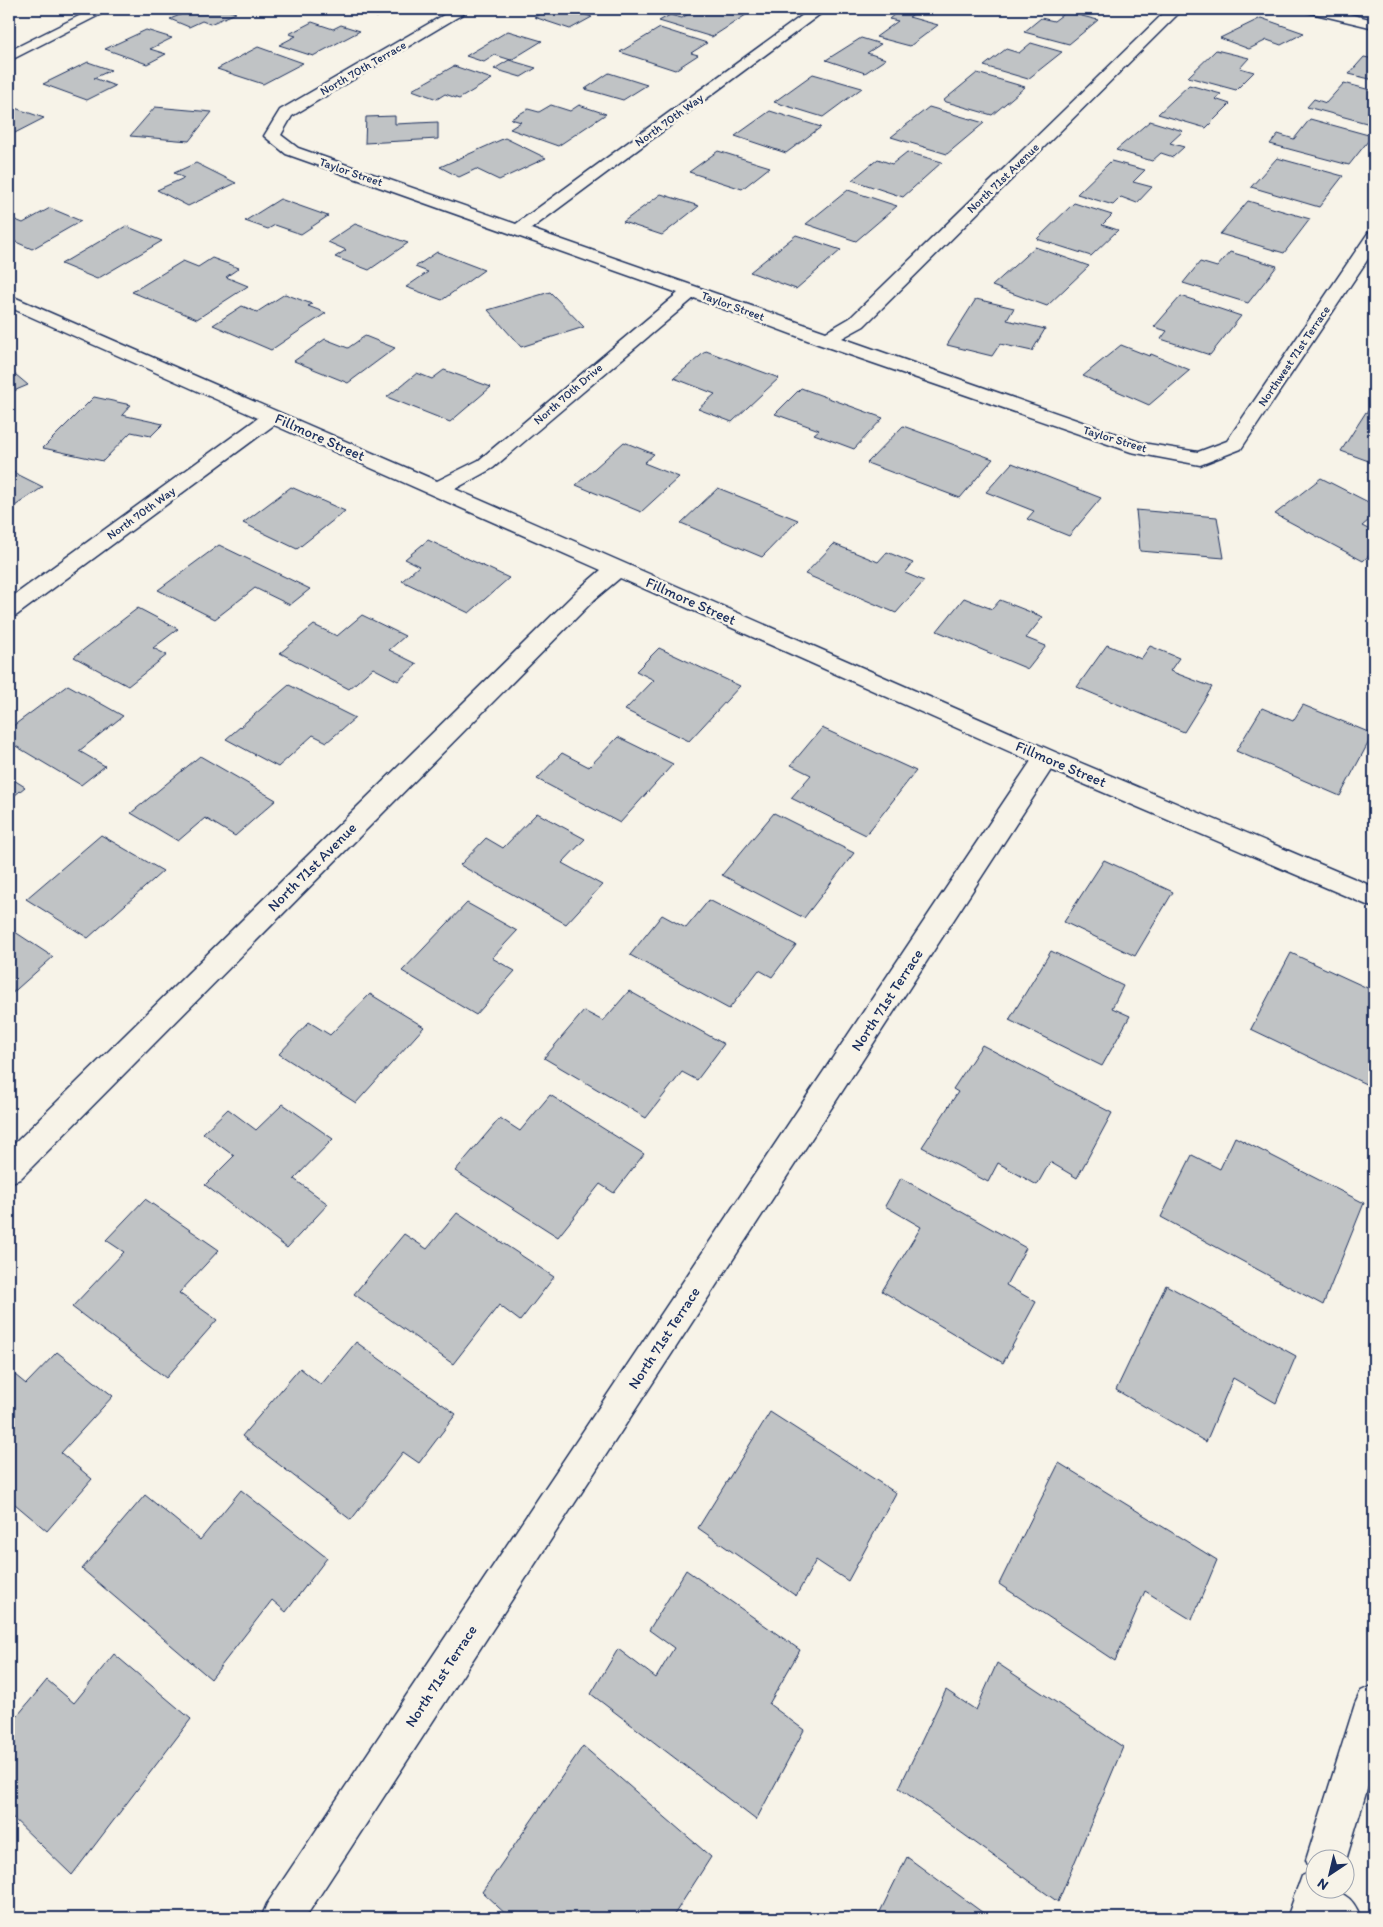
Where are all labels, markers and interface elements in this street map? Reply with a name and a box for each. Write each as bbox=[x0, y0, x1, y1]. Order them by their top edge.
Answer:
street label: North 70th Terrace bbox=[317, 38, 409, 98]
street label: North 70th Way bbox=[632, 90, 706, 149]
street label: North 71st Avenue bbox=[964, 140, 1042, 216]
street label: Taylor Street bbox=[317, 155, 385, 190]
street label: Taylor Street bbox=[700, 288, 767, 324]
street label: Northwest 71st Terrace bbox=[1255, 303, 1333, 409]
street label: North 70th Drive bbox=[531, 360, 605, 428]
street label: Fillmore Street bbox=[272, 409, 368, 465]
street label: Taylor Street bbox=[1081, 423, 1149, 455]
street label: North 70th Way bbox=[104, 483, 178, 542]
street label: Fillmore Street bbox=[643, 573, 739, 629]
street label: Fillmore Street bbox=[1013, 737, 1109, 791]
street label: North 71st Avenue bbox=[264, 819, 360, 915]
street label: North 71st Terrace bbox=[847, 946, 927, 1054]
street label: North 71st Terrace bbox=[624, 1284, 704, 1392]
street label: North 71st Terrace bbox=[401, 1622, 481, 1730]
north arrow bbox=[1306, 1850, 1356, 1900]
text: N bbox=[1314, 1875, 1332, 1894]

